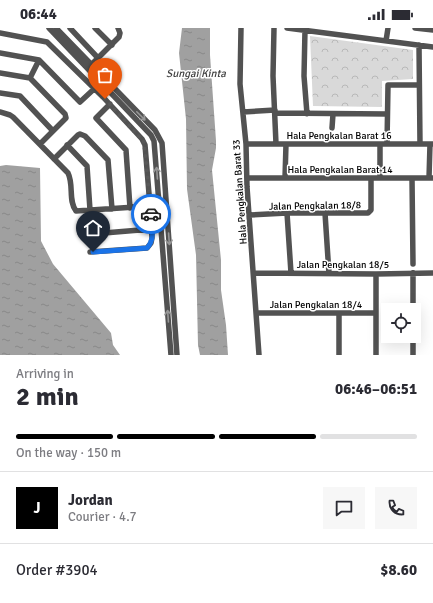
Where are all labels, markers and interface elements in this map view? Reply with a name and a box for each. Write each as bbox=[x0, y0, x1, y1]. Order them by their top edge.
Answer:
text: 06:44 bbox=[20, 5, 57, 23]
pin bbox=[88, 58, 122, 99]
icon: bag bbox=[94, 64, 116, 86]
water label: Sungai Kinta bbox=[166, 67, 226, 80]
one-way arrow bbox=[136, 111, 146, 121]
street label: Hala Pengkalan Barat 16 bbox=[286, 130, 392, 142]
street label: Hala Pengkalan Barat 33 bbox=[230, 139, 250, 245]
street label: Hala Pengkalan Barat 14 bbox=[287, 164, 393, 176]
one-way arrow bbox=[154, 167, 161, 180]
courier bbox=[131, 194, 171, 234]
street label: Jalan Pengkalan 18/8 bbox=[269, 199, 361, 213]
icon: car bbox=[140, 203, 162, 225]
pin bbox=[76, 211, 110, 252]
icon: home bbox=[82, 217, 104, 239]
one-way arrow bbox=[165, 232, 172, 245]
street label: Jalan Pengkalan 18/5 bbox=[297, 259, 389, 271]
street label: Jalan Pengkalan 18/4 bbox=[270, 299, 363, 311]
map controls bbox=[381, 303, 421, 343]
button: locate bbox=[381, 303, 421, 343]
one-way arrow bbox=[165, 310, 172, 323]
text: Arriving in bbox=[16, 366, 74, 382]
text: 06:46–06:51 bbox=[335, 380, 417, 398]
text: 2 min bbox=[16, 381, 79, 413]
text: On the way · 150 m bbox=[16, 445, 121, 461]
button: chat bbox=[323, 487, 365, 529]
button: phone bbox=[375, 487, 417, 529]
text: Jordan bbox=[68, 491, 113, 509]
text: J bbox=[33, 499, 41, 517]
text: Courier · 4.7 bbox=[68, 509, 137, 525]
text: Order #3904 bbox=[16, 561, 98, 579]
text: $8.60 bbox=[380, 561, 417, 579]

